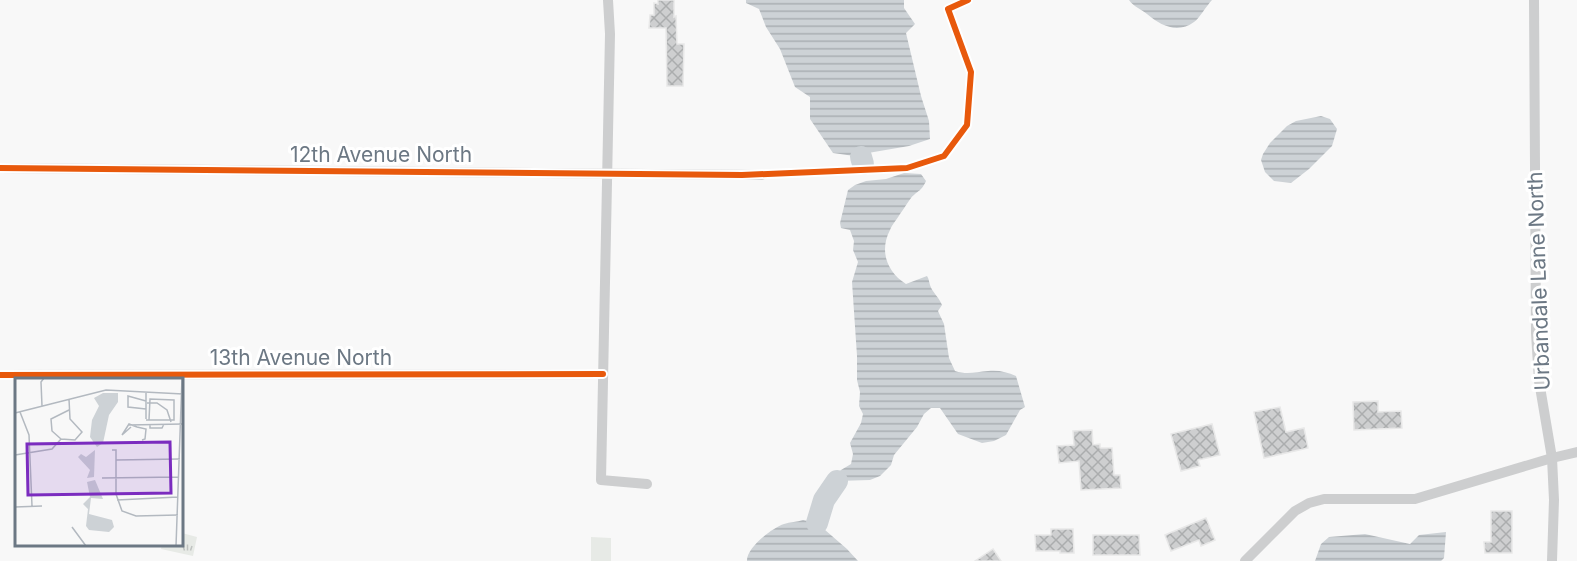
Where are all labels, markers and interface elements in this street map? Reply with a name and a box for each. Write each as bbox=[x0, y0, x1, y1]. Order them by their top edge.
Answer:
street label: 12th Avenue North bbox=[290, 142, 472, 167]
street label: Urbandale Lane North bbox=[1522, 171, 1555, 391]
street label: 13th Avenue North bbox=[210, 345, 392, 370]
inset map bbox=[15, 378, 183, 546]

